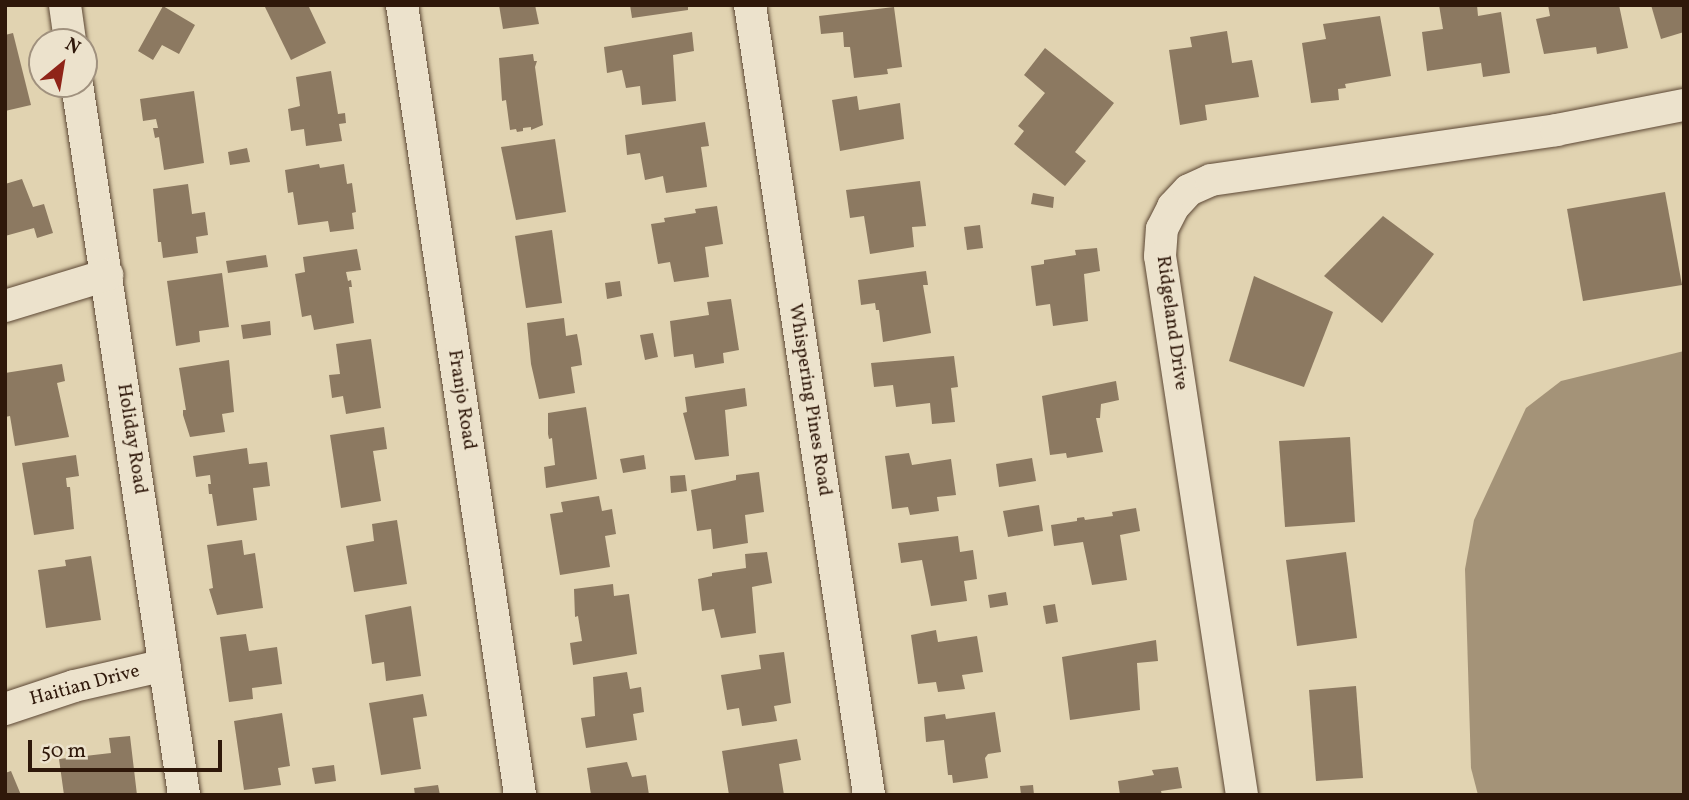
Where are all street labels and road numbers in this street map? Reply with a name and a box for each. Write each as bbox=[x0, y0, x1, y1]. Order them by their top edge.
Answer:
street label: Ridgeland Drive bbox=[1150, 254, 1192, 392]
street label: Whispering Pines Road bbox=[783, 302, 835, 498]
street label: Franjo Road bbox=[442, 348, 480, 452]
street label: Holiday Road bbox=[111, 382, 151, 496]
street label: Haitian Drive bbox=[28, 660, 142, 712]

